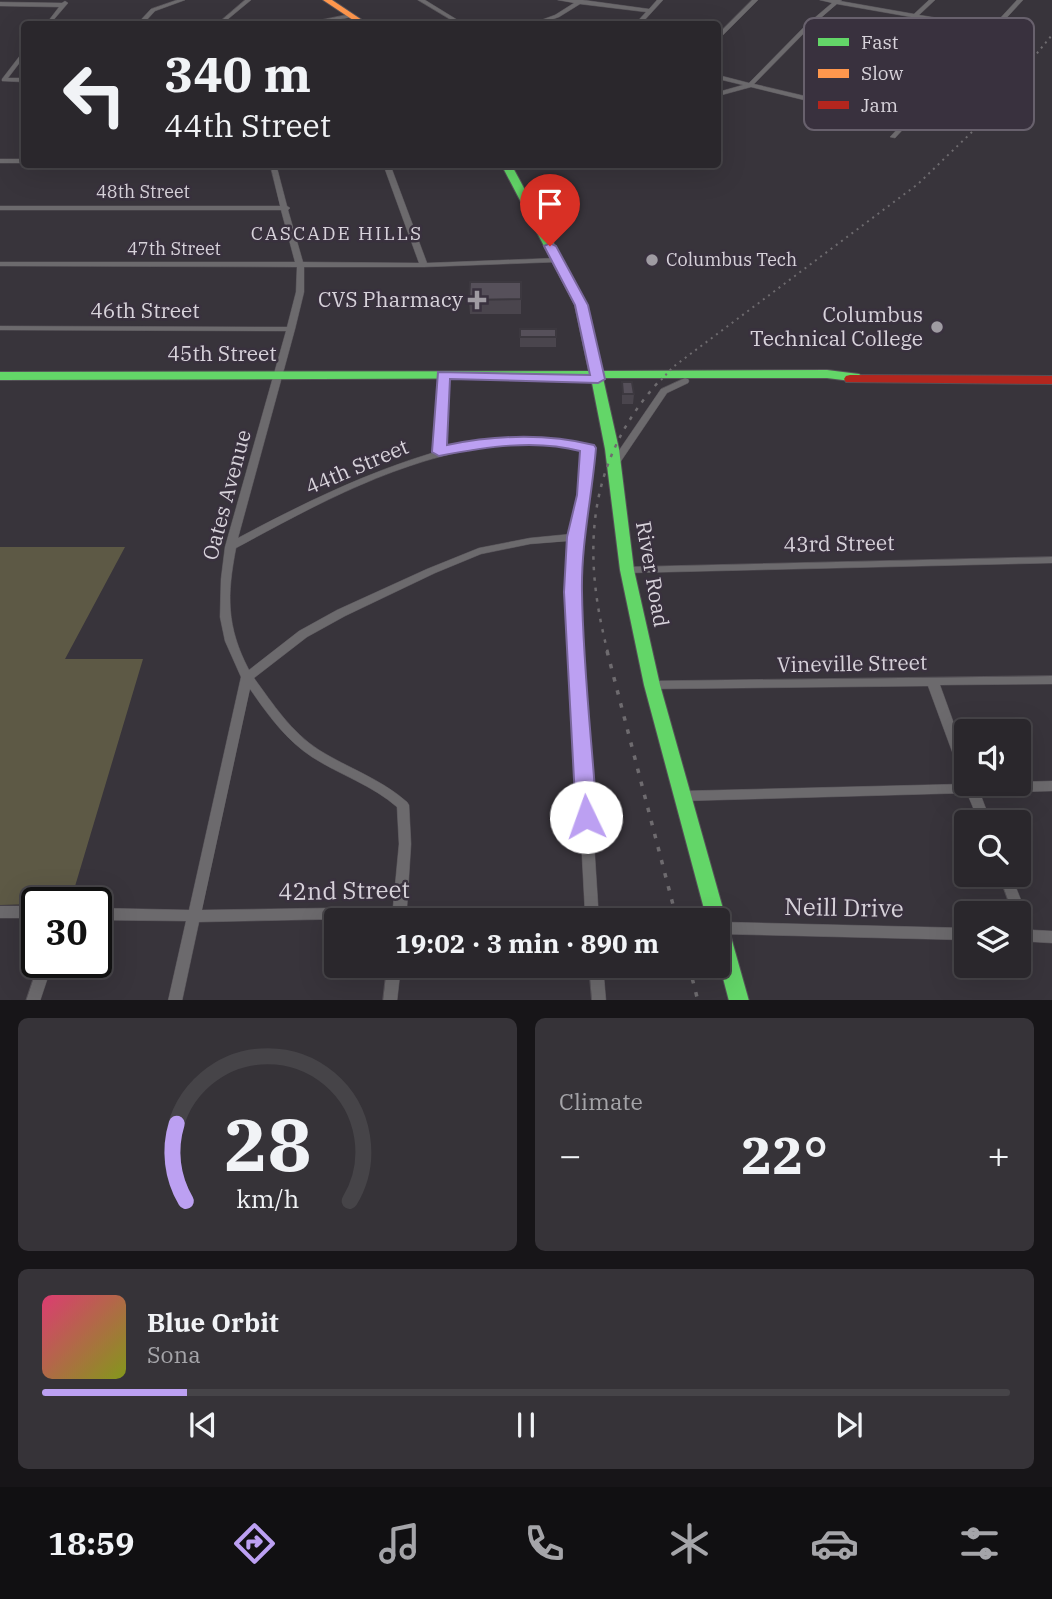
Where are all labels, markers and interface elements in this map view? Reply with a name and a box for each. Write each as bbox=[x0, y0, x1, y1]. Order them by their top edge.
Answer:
legend bbox=[804, 18, 1034, 130]
text: Fast bbox=[861, 30, 899, 54]
text: 340 m bbox=[164, 42, 311, 105]
icon: left bbox=[49, 49, 140, 140]
text: Slow bbox=[861, 61, 903, 85]
text: Jam bbox=[861, 93, 898, 117]
text: 44th Street bbox=[164, 104, 331, 146]
pin bbox=[520, 174, 580, 246]
street label: 48th Street bbox=[96, 180, 190, 203]
icon: arrive bbox=[531, 185, 569, 223]
district label: CASCADE HILLS bbox=[251, 221, 423, 245]
street label: 47th Street bbox=[127, 237, 221, 260]
place label: Columbus Tech bbox=[666, 248, 797, 271]
marker: Columbus Tech bbox=[644, 252, 660, 268]
place label: CVS Pharmacy bbox=[318, 285, 464, 313]
marker: CVS Pharmacy bbox=[469, 292, 485, 308]
street label: 46th Street bbox=[90, 296, 200, 324]
place label: Columbus Technical College bbox=[750, 300, 923, 352]
marker: Columbus Technical College bbox=[929, 319, 945, 335]
street label: 45th Street bbox=[167, 339, 277, 367]
street label: Oates Avenue bbox=[195, 426, 257, 563]
street label: 44th Street bbox=[301, 432, 413, 500]
street label: River Road bbox=[630, 519, 676, 629]
street label: 43rd Street bbox=[783, 528, 895, 558]
street label: Vineville Street bbox=[777, 648, 927, 678]
map controls bbox=[954, 719, 1031, 978]
button: sound bbox=[954, 719, 1031, 796]
position arrow bbox=[549, 780, 623, 854]
button: search bbox=[954, 810, 1031, 887]
street label: 42nd Street bbox=[278, 873, 410, 907]
speed limit sign: 30 bbox=[21, 887, 112, 978]
street label: Neill Drive bbox=[784, 890, 904, 924]
button: layers bbox=[954, 901, 1031, 978]
text: 19:02 · 3 min · 890 m bbox=[395, 926, 659, 960]
text: Climate bbox=[559, 1086, 643, 1116]
text: 28 bbox=[224, 1096, 311, 1191]
text: 22° bbox=[741, 1121, 828, 1188]
text: − bbox=[559, 1130, 582, 1179]
text: + bbox=[987, 1130, 1010, 1179]
text: km/h bbox=[236, 1181, 299, 1214]
text: Blue Orbit bbox=[147, 1305, 279, 1339]
text: Sona bbox=[147, 1339, 201, 1369]
icon: previous bbox=[184, 1406, 222, 1444]
icon: pause bbox=[507, 1406, 545, 1444]
icon: next bbox=[830, 1406, 868, 1444]
icon: directions bbox=[230, 1519, 279, 1568]
icon: music bbox=[375, 1519, 424, 1568]
icon: phone bbox=[520, 1519, 569, 1568]
icon: climate bbox=[665, 1519, 714, 1568]
icon: car bbox=[810, 1519, 859, 1568]
icon: filters bbox=[955, 1519, 1004, 1568]
text: 18:59 bbox=[48, 1522, 134, 1564]

